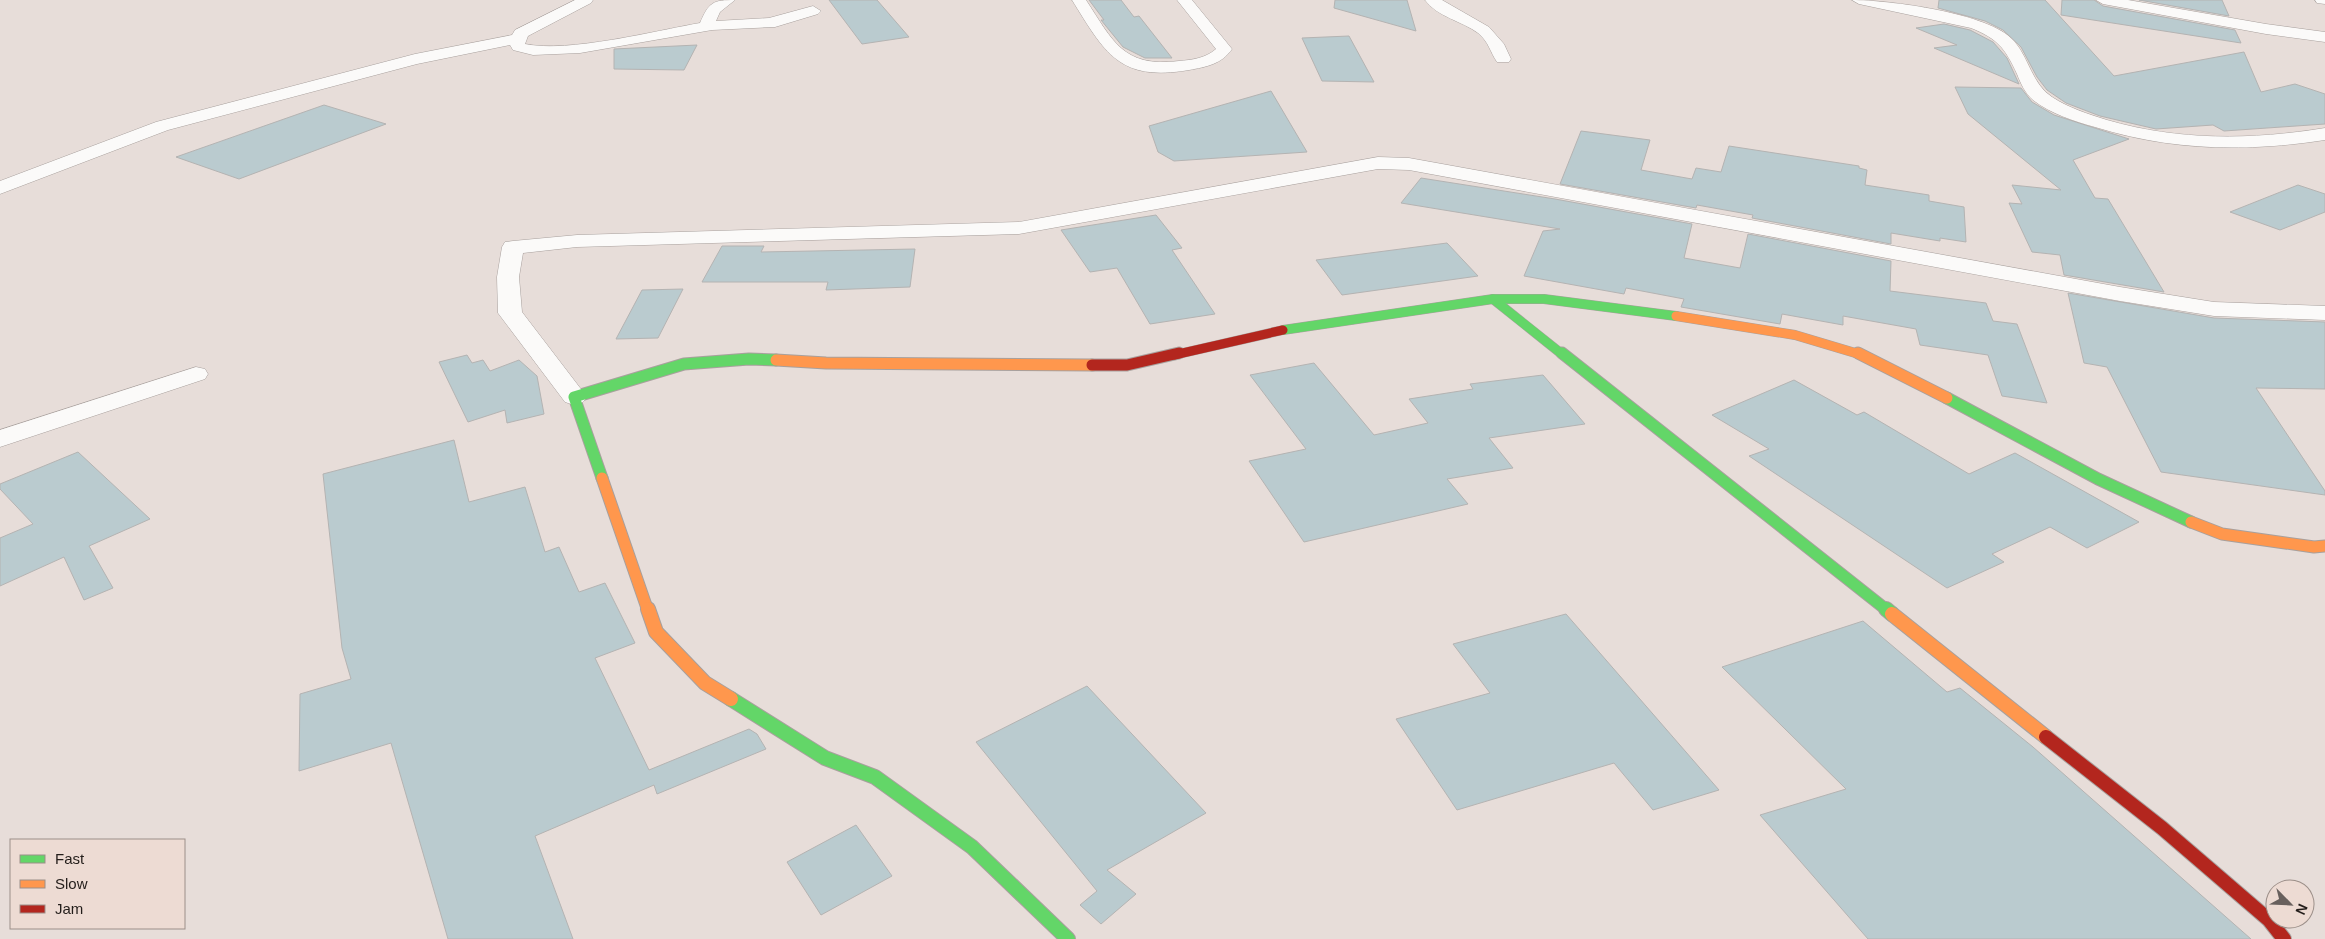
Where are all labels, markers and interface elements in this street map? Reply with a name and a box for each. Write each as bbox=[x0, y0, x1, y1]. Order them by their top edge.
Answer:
legend bbox=[10, 839, 185, 929]
text: Fast bbox=[55, 850, 85, 867]
text: Slow bbox=[55, 875, 88, 892]
north arrow bbox=[2265, 879, 2315, 929]
text: Jam bbox=[55, 900, 83, 917]
text: N bbox=[2293, 901, 2311, 917]

